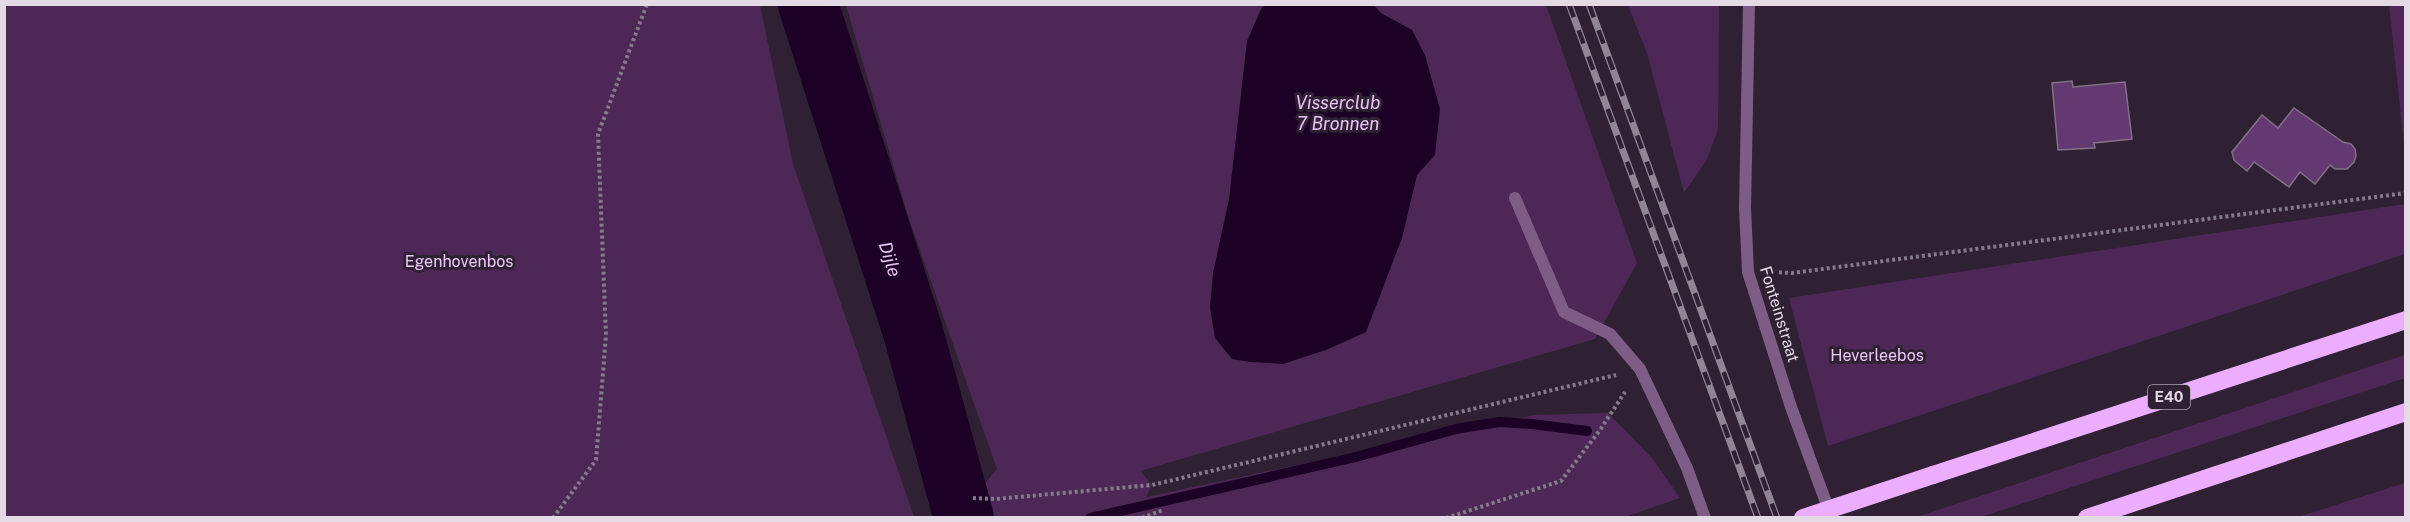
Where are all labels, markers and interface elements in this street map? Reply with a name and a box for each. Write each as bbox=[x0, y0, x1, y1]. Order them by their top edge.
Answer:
water label: Visserclub 7 Bronnen bbox=[1296, 92, 1380, 134]
water label: Dijle bbox=[875, 239, 906, 280]
park label: Egenhovenbos bbox=[405, 252, 513, 271]
street label: Fonteinstraat bbox=[1756, 264, 1803, 364]
park label: Heverleebos bbox=[1830, 346, 1924, 365]
road number: E40 bbox=[2148, 385, 2190, 409]

